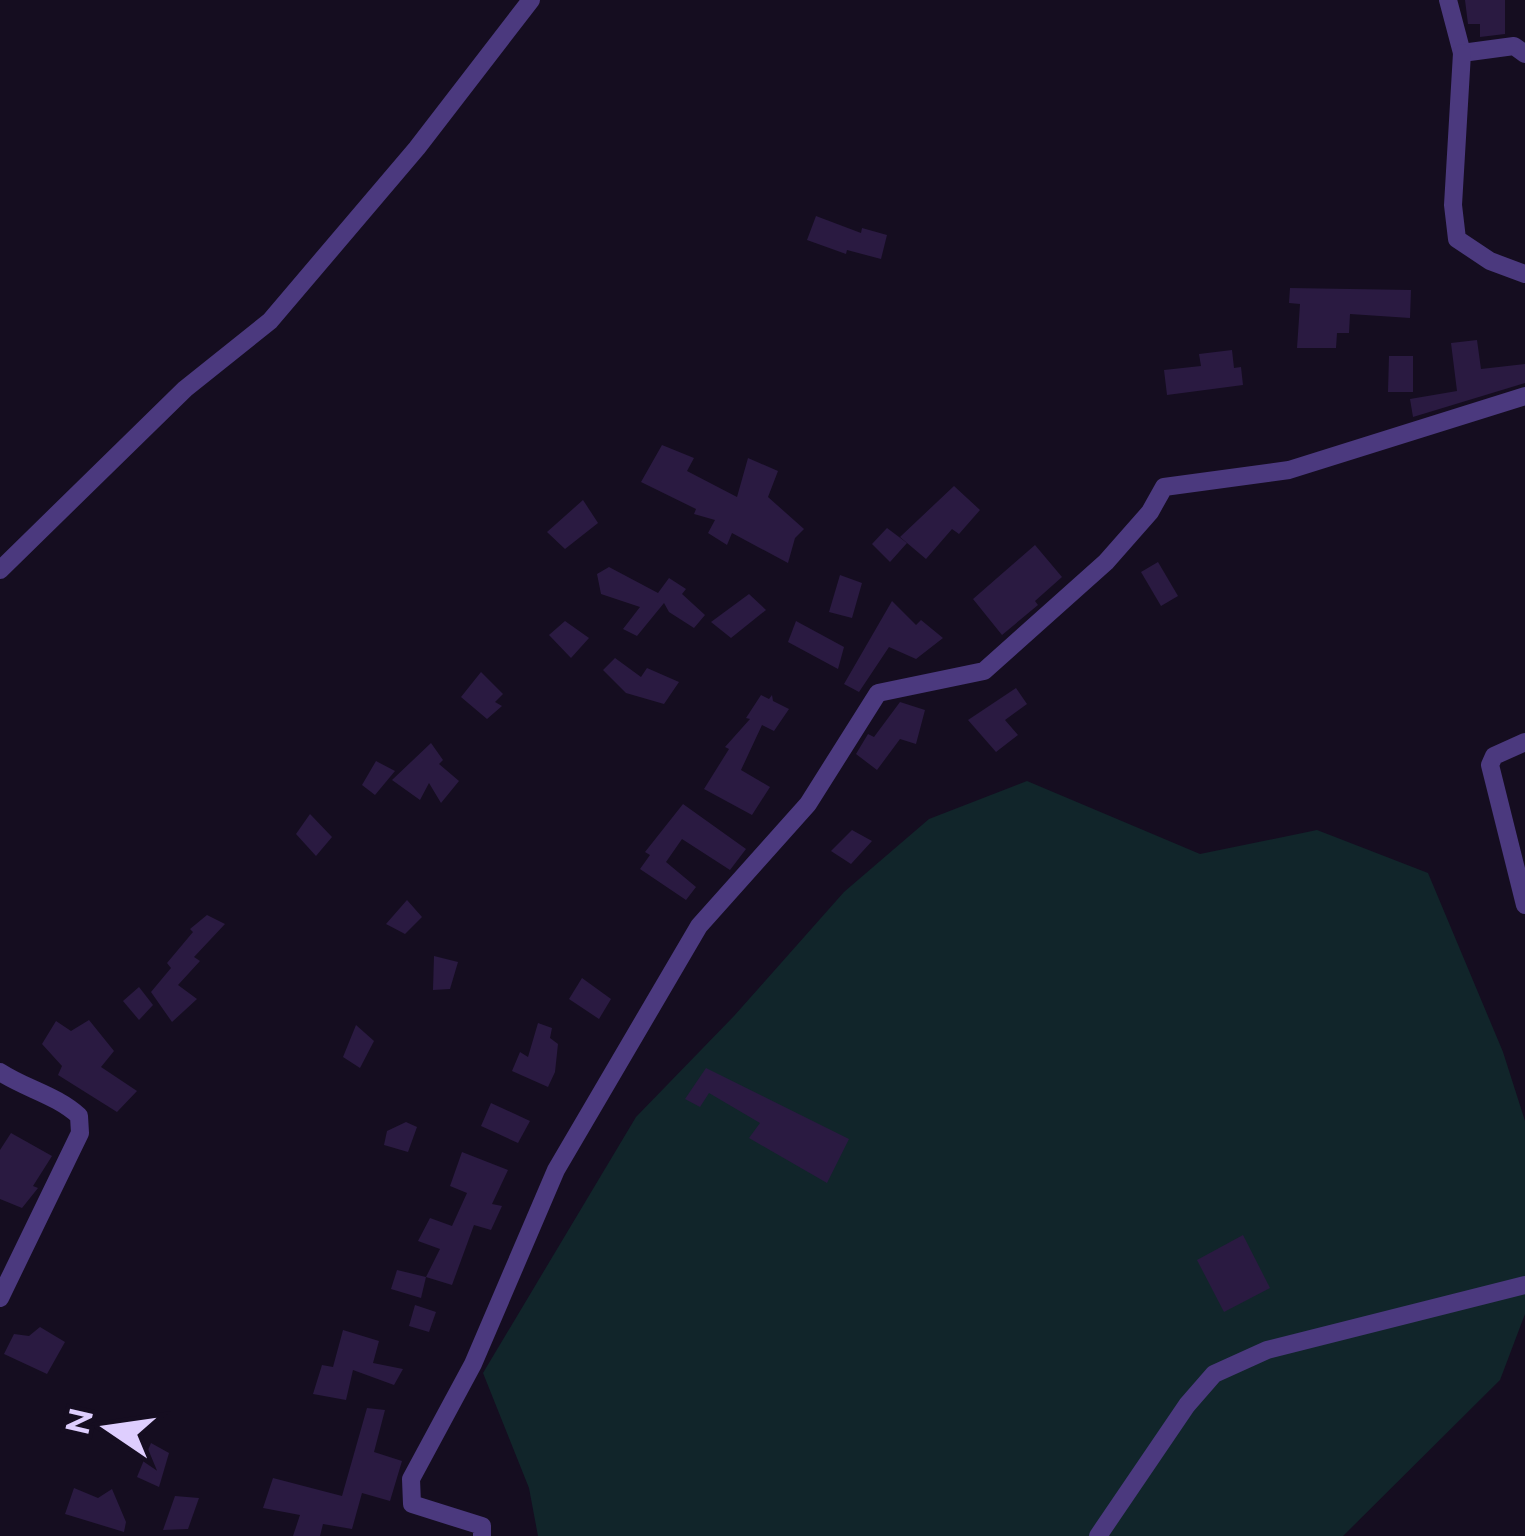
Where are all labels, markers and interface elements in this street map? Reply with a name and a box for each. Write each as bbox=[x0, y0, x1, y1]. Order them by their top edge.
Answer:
north arrow bbox=[48, 1368, 168, 1488]
text: N bbox=[57, 1405, 101, 1438]

